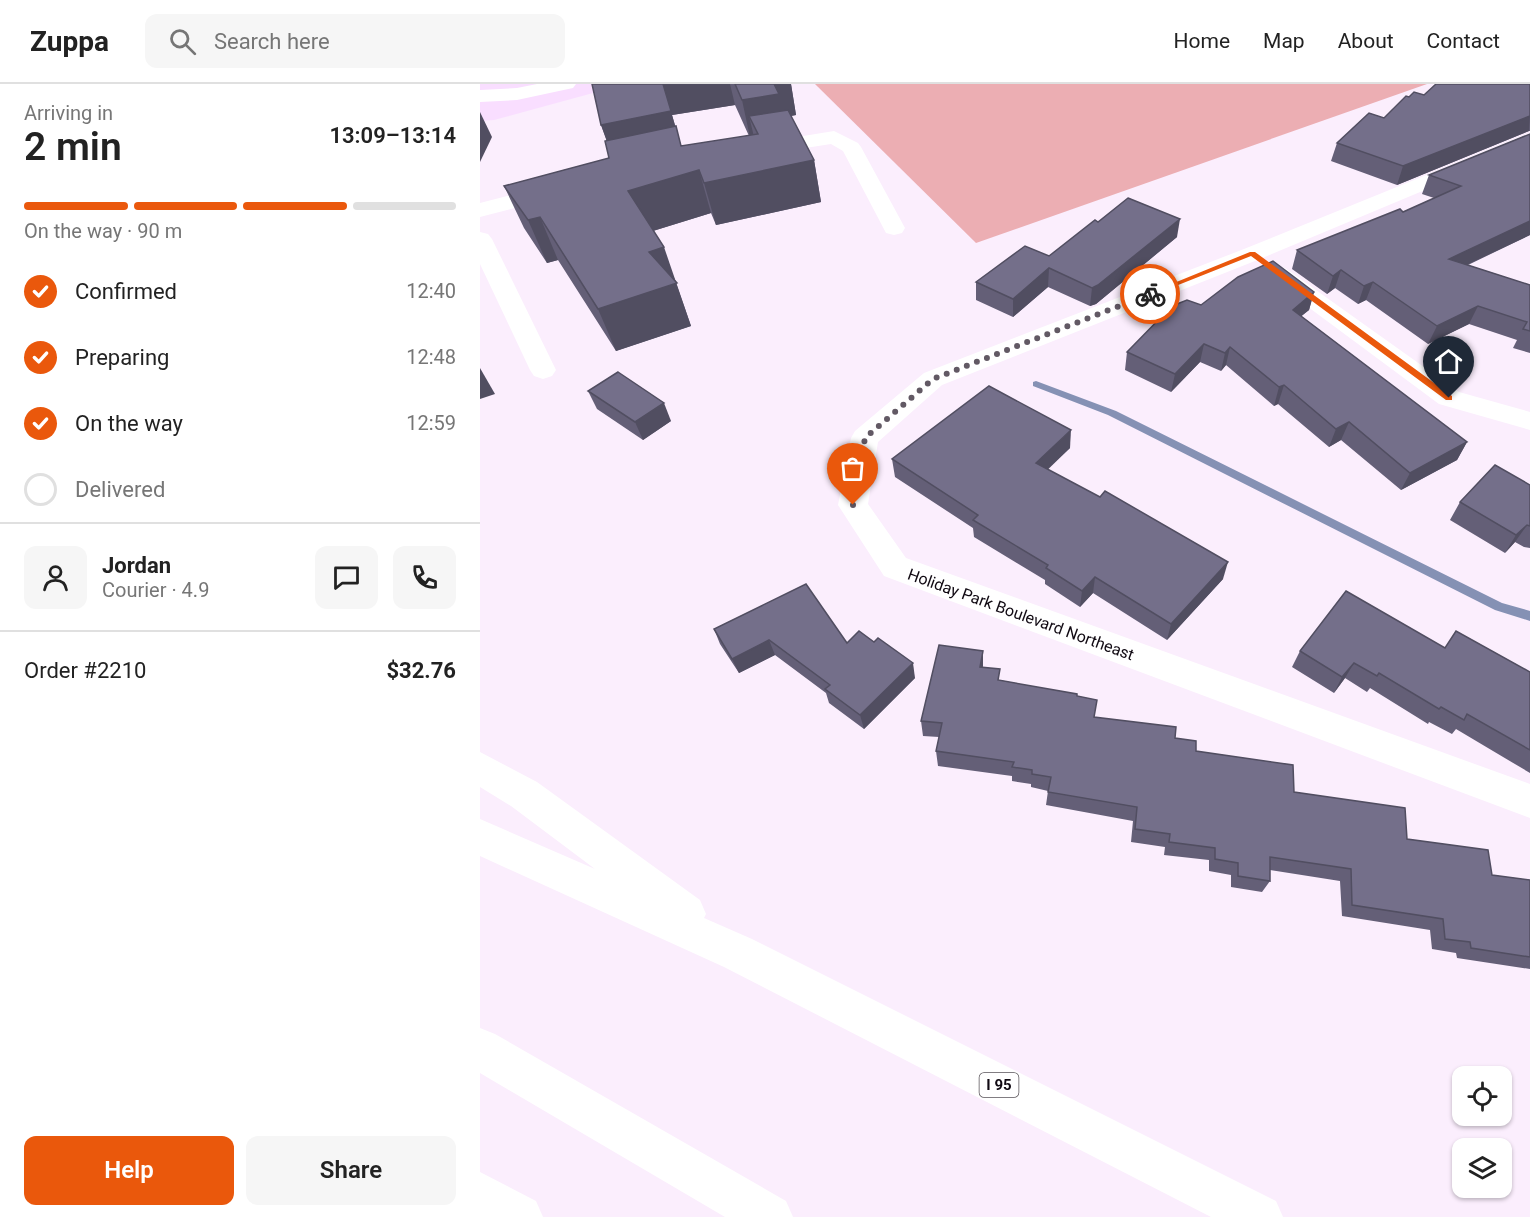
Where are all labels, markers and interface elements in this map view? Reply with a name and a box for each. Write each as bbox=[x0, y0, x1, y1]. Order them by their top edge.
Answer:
search box bbox=[145, 14, 565, 68]
text: Zuppa bbox=[30, 25, 109, 58]
icon: search bbox=[166, 25, 199, 58]
text: Search here bbox=[214, 29, 330, 54]
text: Home bbox=[1174, 29, 1230, 53]
text: Map bbox=[1263, 29, 1305, 53]
text: About bbox=[1338, 29, 1394, 53]
text: Contact bbox=[1427, 29, 1500, 53]
text: Arriving in bbox=[24, 101, 113, 125]
text: 13:09–13:14 bbox=[329, 123, 456, 148]
text: 2 min bbox=[24, 124, 122, 170]
text: On the way · 90 m bbox=[24, 219, 182, 243]
courier bbox=[1120, 264, 1180, 324]
icon: check bbox=[24, 275, 57, 308]
icon: bike bbox=[1134, 278, 1167, 311]
text: Confirmed bbox=[75, 279, 177, 304]
text: 12:40 bbox=[406, 279, 456, 303]
pin bbox=[1423, 336, 1474, 398]
icon: check bbox=[24, 341, 57, 374]
text: Preparing bbox=[75, 345, 169, 370]
text: 12:48 bbox=[406, 345, 456, 369]
icon: home bbox=[1432, 345, 1465, 378]
icon: check bbox=[24, 407, 57, 440]
text: On the way bbox=[75, 411, 183, 436]
text: 12:59 bbox=[406, 411, 456, 435]
pin bbox=[827, 443, 878, 505]
icon: bag bbox=[836, 452, 869, 485]
text: Delivered bbox=[75, 477, 165, 502]
button: person bbox=[24, 546, 87, 609]
button: chat bbox=[315, 546, 378, 609]
button: phone bbox=[393, 546, 456, 609]
text: Jordan bbox=[102, 553, 171, 578]
street label: Holiday Park Boulevard Northeast bbox=[905, 565, 1137, 664]
text: Courier · 4.9 bbox=[102, 578, 209, 602]
text: Order #2210 bbox=[24, 658, 146, 683]
text: $32.76 bbox=[387, 658, 456, 683]
map controls bbox=[1452, 1066, 1512, 1198]
button: locate bbox=[1452, 1066, 1512, 1126]
road number: I 95 bbox=[980, 1073, 1018, 1097]
button: Help bbox=[24, 1136, 234, 1205]
button: Share bbox=[246, 1136, 456, 1205]
button: layers bbox=[1452, 1138, 1512, 1198]

